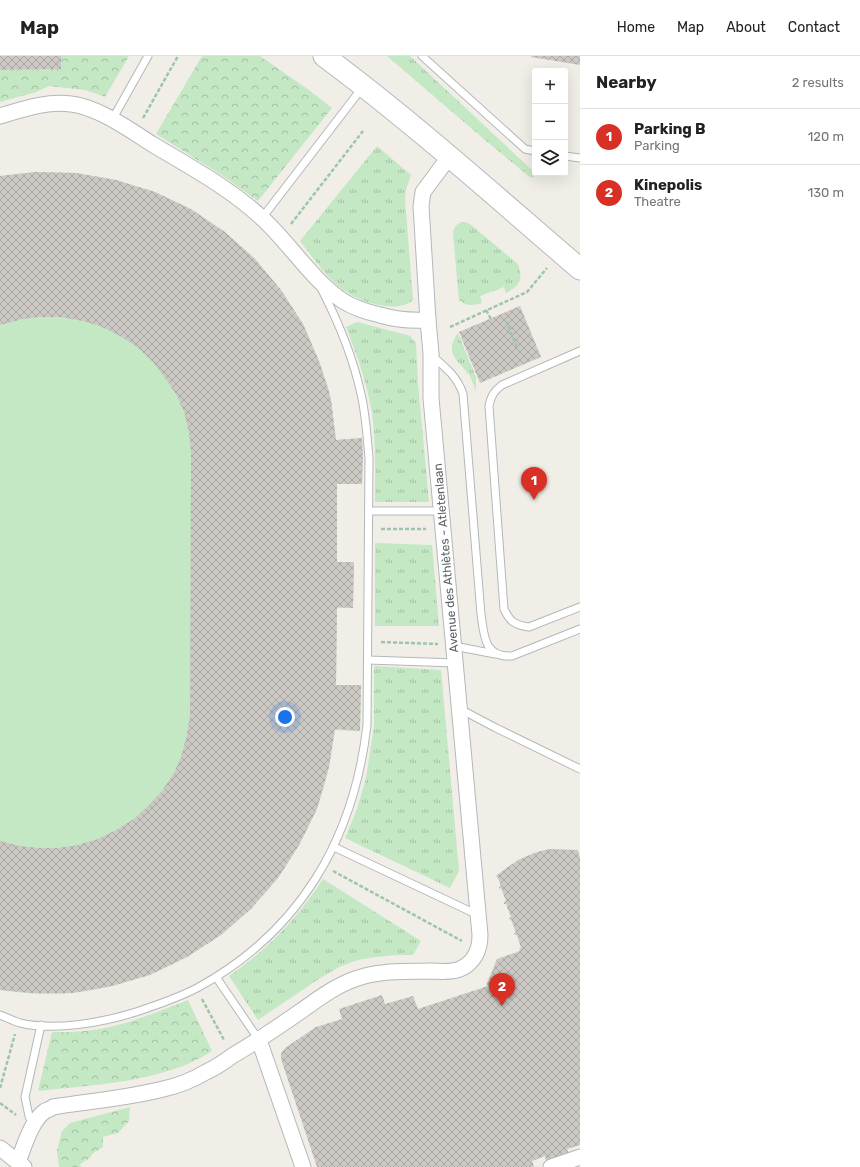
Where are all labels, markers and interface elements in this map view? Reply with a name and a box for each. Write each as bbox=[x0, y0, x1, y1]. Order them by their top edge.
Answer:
text: Map bbox=[20, 16, 59, 39]
text: Home bbox=[617, 19, 655, 36]
text: Map bbox=[677, 19, 704, 36]
text: About bbox=[726, 19, 766, 36]
text: Contact bbox=[788, 19, 840, 36]
map controls bbox=[532, 68, 568, 176]
button: + bbox=[532, 68, 568, 104]
text: Nearby bbox=[596, 72, 657, 92]
text: 2 results bbox=[792, 75, 844, 90]
button: − bbox=[532, 104, 568, 140]
text: Parking B bbox=[634, 120, 706, 138]
text: 1 bbox=[606, 129, 612, 144]
text: 120 m bbox=[808, 129, 844, 144]
text: Parking bbox=[634, 138, 680, 153]
button: layers bbox=[532, 140, 568, 176]
text: Kinepolis bbox=[634, 176, 702, 194]
text: 2 bbox=[605, 185, 613, 200]
text: 130 m bbox=[808, 185, 844, 200]
text: Theatre bbox=[634, 194, 681, 209]
street label: Avenue des Athlètes - Atletenlaan bbox=[431, 463, 461, 653]
pin: 1 bbox=[521, 467, 547, 500]
your location bbox=[275, 707, 295, 727]
pin: 2 bbox=[489, 973, 515, 1006]

